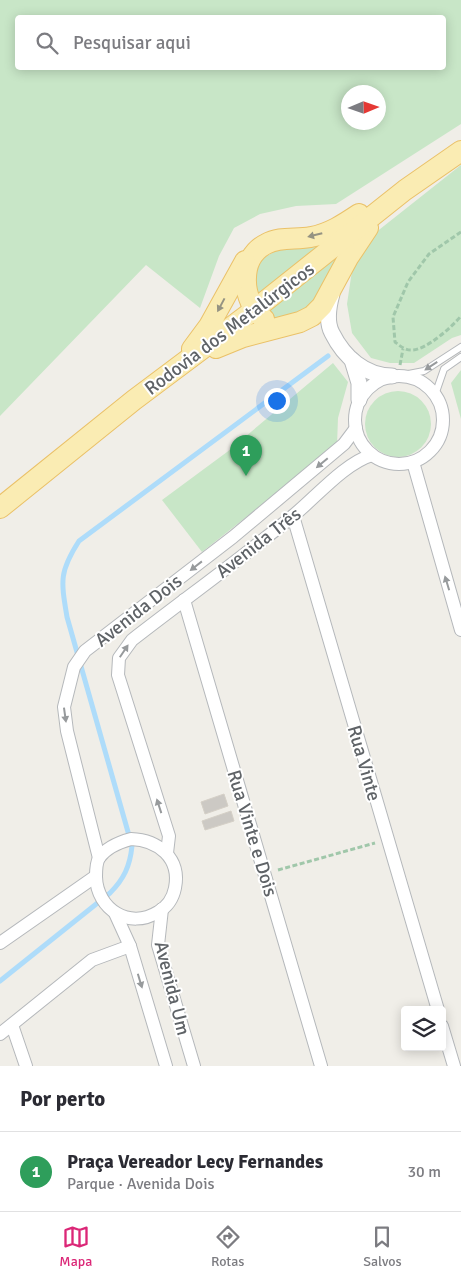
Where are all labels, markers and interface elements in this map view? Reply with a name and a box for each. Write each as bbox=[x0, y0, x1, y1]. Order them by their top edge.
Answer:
search box bbox=[15, 15, 446, 70]
icon: search bbox=[33, 29, 61, 57]
text: Pesquisar aqui bbox=[73, 31, 191, 55]
north arrow bbox=[341, 85, 386, 130]
one-way arrow bbox=[308, 232, 323, 240]
street label: Rodovia dos Metalúrgicos bbox=[140, 257, 319, 401]
one-way arrow bbox=[217, 297, 225, 312]
one-way arrow bbox=[425, 361, 438, 371]
your location bbox=[264, 388, 290, 414]
pin: 1 bbox=[230, 435, 262, 476]
one-way arrow bbox=[315, 457, 328, 468]
street label: Avenida Três bbox=[211, 502, 306, 583]
one-way arrow bbox=[190, 560, 203, 571]
street label: Avenida Dois bbox=[90, 569, 187, 652]
one-way arrow bbox=[443, 576, 451, 591]
one-way arrow bbox=[119, 644, 128, 658]
one-way arrow bbox=[61, 707, 69, 723]
street label: Rua Vinte bbox=[342, 723, 386, 804]
street label: Rua Vinte e Dois bbox=[221, 767, 283, 900]
one-way arrow bbox=[155, 798, 162, 813]
street label: Avenida Um bbox=[149, 939, 195, 1038]
one-way arrow bbox=[137, 973, 145, 988]
map controls bbox=[401, 1006, 446, 1051]
button: layers bbox=[401, 1006, 446, 1051]
text: Por perto bbox=[20, 1086, 105, 1112]
text: Praça Vereador Lecy Fernandes bbox=[67, 1150, 323, 1174]
text: 1 bbox=[32, 1162, 40, 1182]
text: 30 m bbox=[407, 1162, 441, 1182]
text: Parque · Avenida Dois bbox=[67, 1174, 214, 1194]
tab: Mapa bbox=[59, 1223, 92, 1270]
tab: Rotas bbox=[211, 1223, 244, 1270]
tab: Salvos bbox=[363, 1223, 402, 1270]

